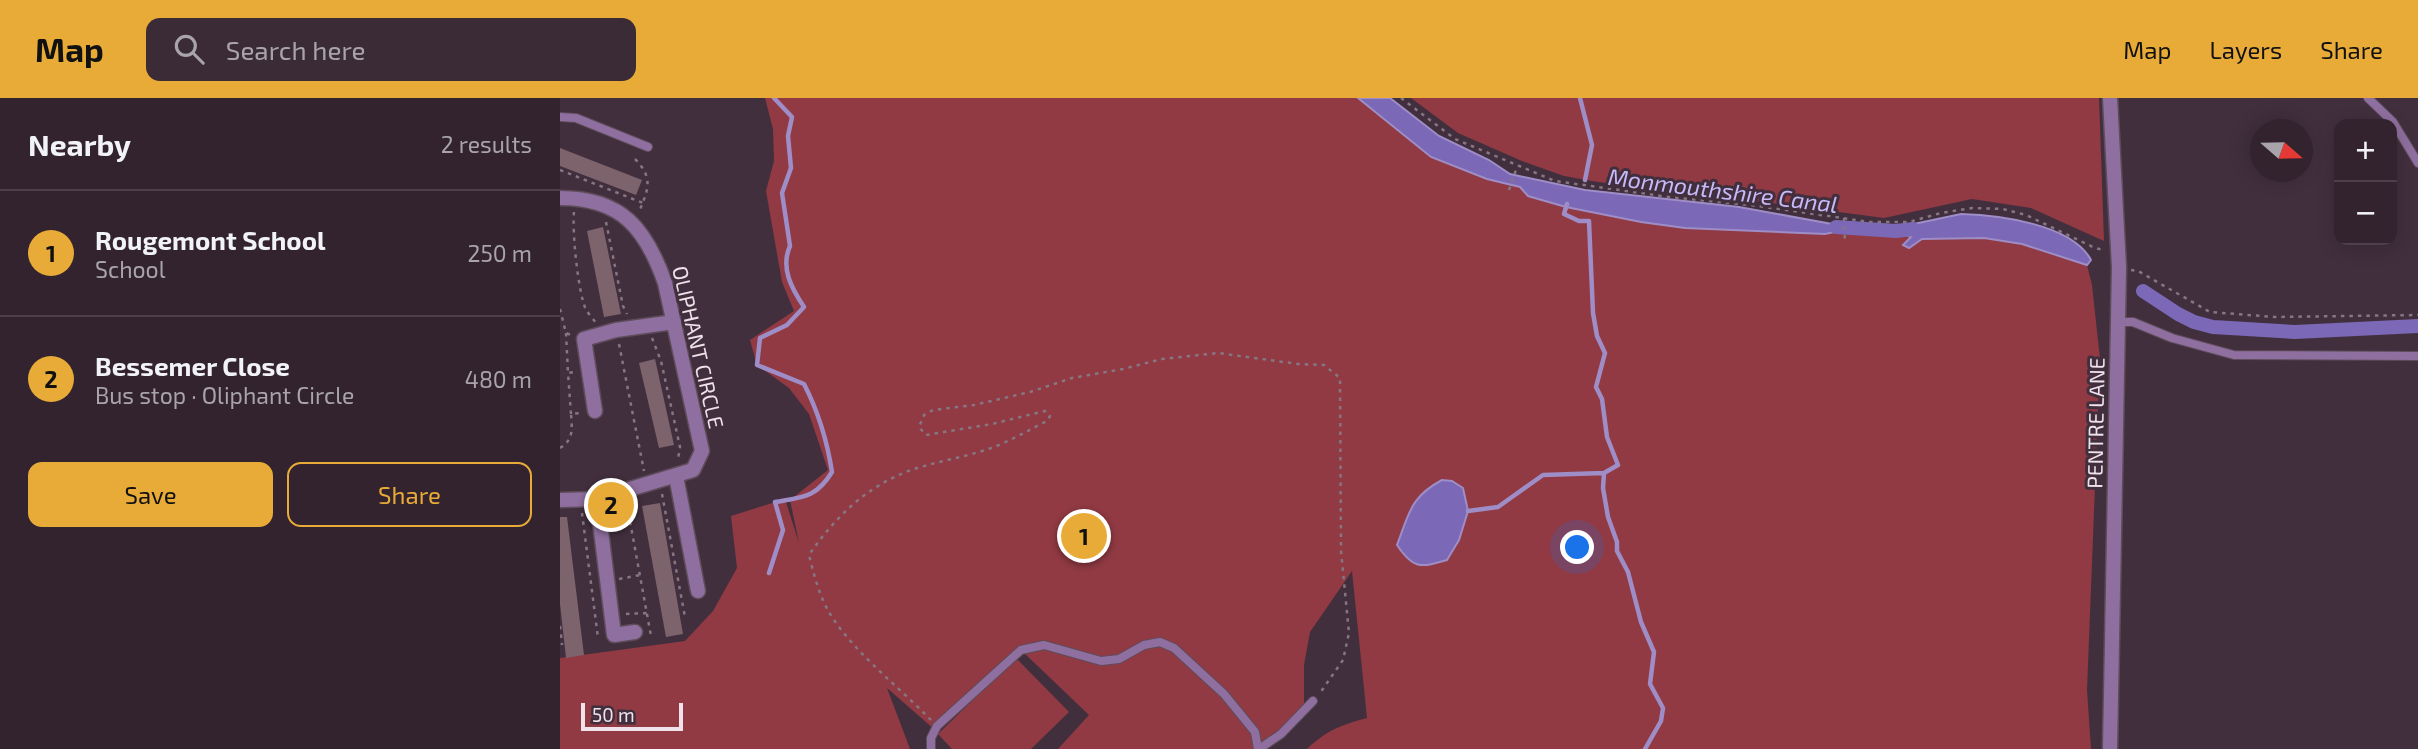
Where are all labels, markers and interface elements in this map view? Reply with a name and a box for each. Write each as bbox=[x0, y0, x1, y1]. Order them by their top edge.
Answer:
search box bbox=[146, 18, 636, 81]
text: Map bbox=[35, 29, 104, 69]
icon: search bbox=[170, 30, 208, 68]
text: Search here bbox=[226, 34, 365, 65]
text: Map bbox=[2123, 35, 2171, 64]
text: Layers bbox=[2209, 35, 2282, 64]
text: Share bbox=[2320, 35, 2383, 64]
north arrow bbox=[2250, 119, 2313, 182]
map controls bbox=[2334, 119, 2397, 245]
button: + bbox=[2334, 119, 2397, 182]
text: Nearby bbox=[28, 126, 131, 162]
text: 2 results bbox=[441, 130, 532, 158]
water label: Monmouthshire Canal bbox=[1607, 162, 1839, 218]
button: − bbox=[2334, 182, 2397, 245]
text: Rougemont School bbox=[95, 224, 326, 255]
text: 1 bbox=[46, 239, 56, 267]
text: 250 m bbox=[468, 239, 532, 267]
text: School bbox=[95, 255, 165, 283]
street label: OLIPHANT CIRCLE bbox=[668, 263, 730, 431]
text: Bessemer Close bbox=[95, 350, 290, 381]
street label: PENTRE LANE bbox=[2081, 357, 2109, 489]
text: 2 bbox=[44, 365, 58, 393]
text: 480 m bbox=[465, 365, 532, 393]
text: Bus stop · Oliphant Circle bbox=[95, 381, 354, 409]
button: Save bbox=[28, 462, 273, 527]
button: Share bbox=[287, 462, 532, 527]
pin: 2 bbox=[588, 479, 634, 531]
pin: 1 bbox=[1061, 510, 1107, 562]
your location bbox=[1560, 530, 1594, 564]
scale bar bbox=[581, 700, 682, 732]
text: 50 m bbox=[592, 703, 635, 726]

